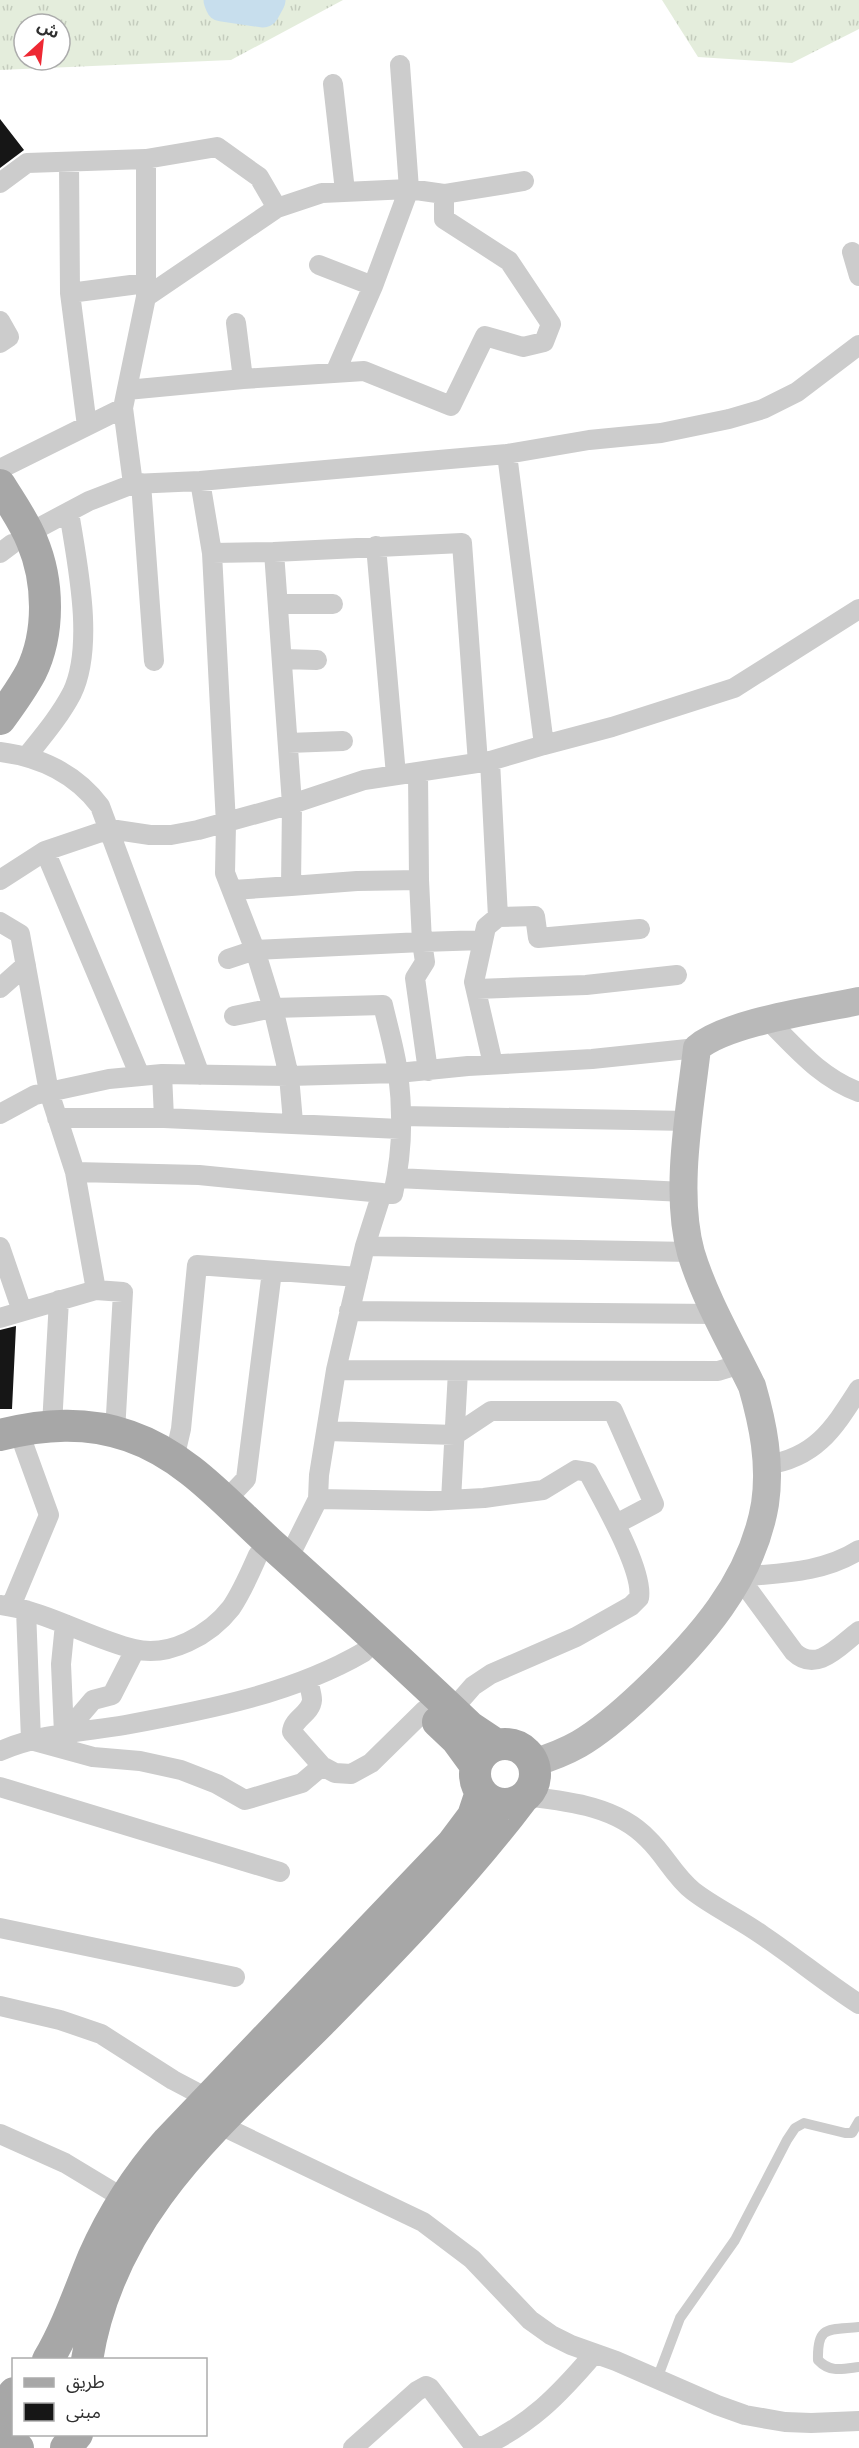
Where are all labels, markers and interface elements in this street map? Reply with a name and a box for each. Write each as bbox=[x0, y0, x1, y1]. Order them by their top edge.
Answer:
north arrow bbox=[12, 12, 72, 72]
text: ش bbox=[34, 17, 62, 44]
legend bbox=[12, 2358, 207, 2436]
text: طريق bbox=[66, 2372, 105, 2395]
text: مبنى bbox=[66, 2402, 101, 2425]

